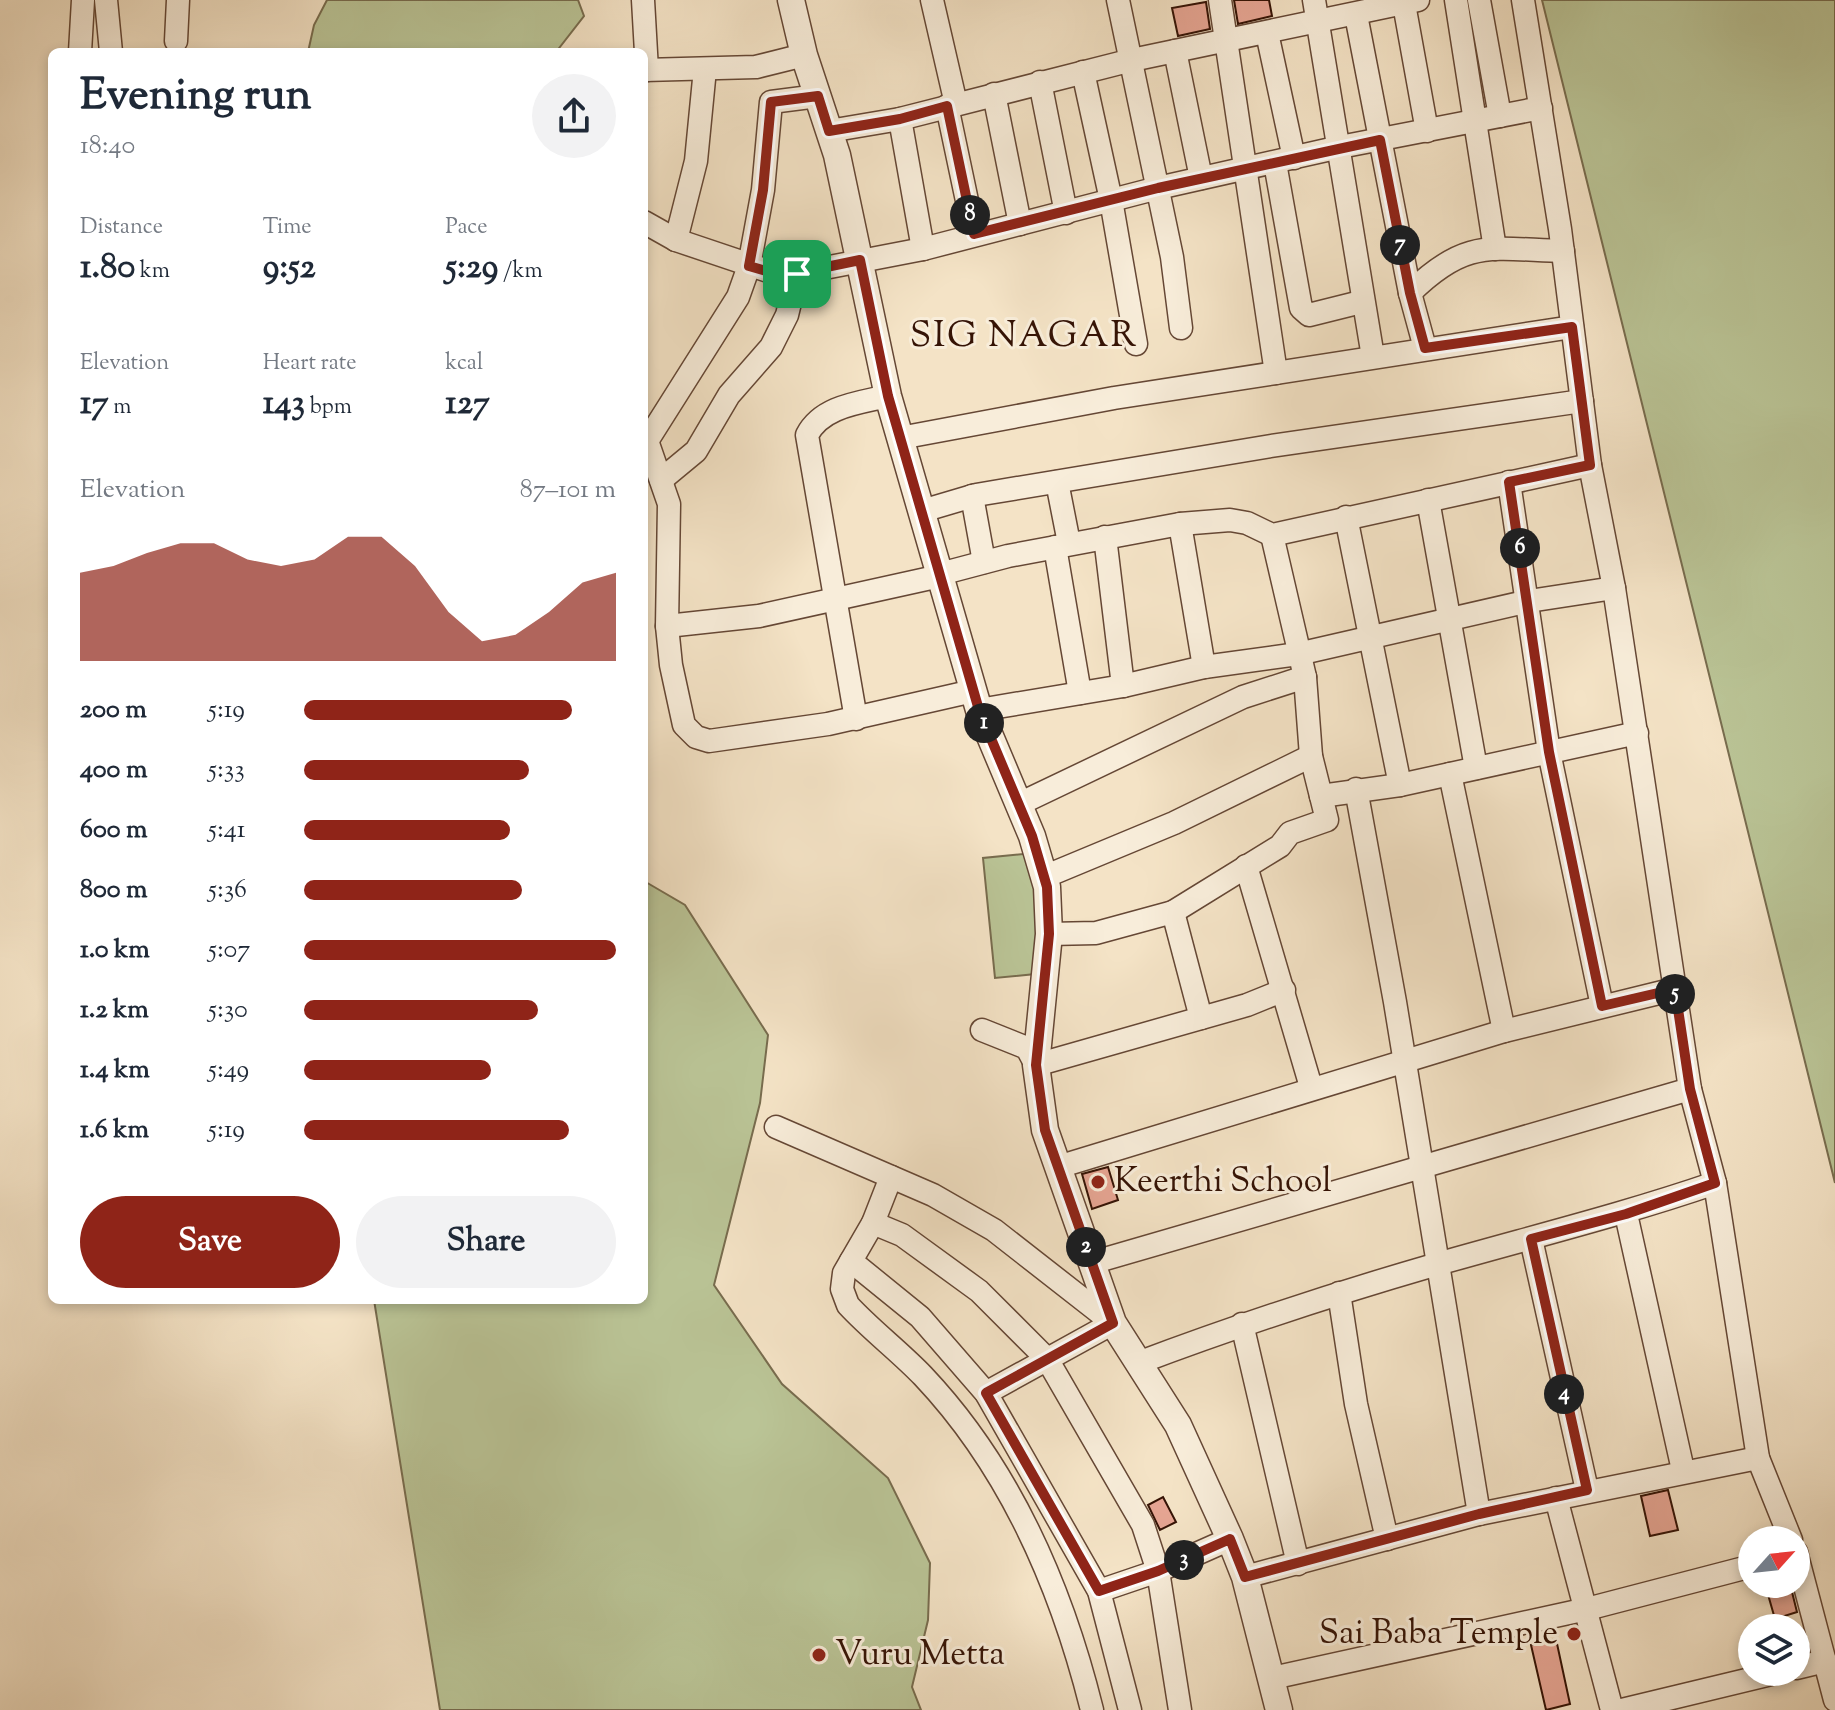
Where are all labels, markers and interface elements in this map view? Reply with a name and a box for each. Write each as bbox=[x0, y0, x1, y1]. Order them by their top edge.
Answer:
text: Evening run bbox=[80, 66, 312, 129]
button: share bbox=[532, 74, 616, 158]
text: 18:40 bbox=[80, 128, 135, 165]
pin: 8 bbox=[950, 195, 990, 235]
text: 8 bbox=[964, 199, 976, 231]
text: Distance bbox=[80, 212, 163, 244]
text: Time bbox=[263, 212, 312, 244]
text: Pace bbox=[445, 212, 487, 244]
pin: 7 bbox=[1380, 225, 1420, 265]
text: 7 bbox=[1394, 229, 1406, 261]
pin bbox=[763, 240, 831, 308]
text: 1.80 bbox=[80, 244, 135, 293]
text: 9:52 bbox=[263, 244, 316, 293]
text: 5:29 bbox=[445, 244, 498, 293]
icon: arrive bbox=[775, 252, 819, 296]
text: km bbox=[135, 256, 170, 288]
text: /km bbox=[498, 256, 543, 288]
district label: SIG NAGAR bbox=[910, 311, 1138, 363]
text: Elevation bbox=[80, 348, 169, 380]
text: Heart rate bbox=[263, 348, 357, 380]
text: kcal bbox=[445, 348, 483, 380]
text: 17 bbox=[80, 380, 109, 429]
text: 143 bbox=[263, 380, 305, 429]
text: 127 bbox=[445, 380, 490, 429]
text: m bbox=[109, 392, 132, 424]
text: bpm bbox=[305, 392, 352, 424]
text: Elevation bbox=[80, 472, 185, 509]
text: 87–101 m bbox=[520, 472, 616, 509]
pin: 6 bbox=[1500, 528, 1540, 568]
text: 6 bbox=[1515, 532, 1525, 564]
text: 200 m bbox=[80, 692, 147, 729]
text: 5:19 bbox=[208, 692, 245, 729]
pin: 1 bbox=[964, 703, 1004, 743]
text: 1 bbox=[980, 707, 988, 739]
text: 400 m bbox=[80, 752, 147, 789]
text: 5:33 bbox=[208, 752, 245, 789]
text: 600 m bbox=[80, 812, 147, 849]
text: 5:41 bbox=[208, 812, 246, 849]
text: 800 m bbox=[80, 872, 148, 909]
text: 5:36 bbox=[208, 872, 247, 909]
text: 1.0 km bbox=[80, 932, 150, 969]
text: 5:07 bbox=[208, 932, 250, 969]
pin: 5 bbox=[1655, 974, 1695, 1014]
text: 5 bbox=[1671, 978, 1679, 1010]
text: 1.2 km bbox=[80, 992, 149, 1029]
text: 5:30 bbox=[208, 992, 248, 1029]
text: 1.4 km bbox=[80, 1052, 150, 1089]
text: 5:49 bbox=[208, 1052, 249, 1089]
text: 1.6 km bbox=[80, 1112, 149, 1149]
text: 5:19 bbox=[208, 1112, 245, 1149]
place label: Keerthi School bbox=[1114, 1158, 1332, 1207]
marker: Keerthi School bbox=[1089, 1173, 1107, 1191]
button: Save bbox=[80, 1196, 340, 1288]
button: Share bbox=[356, 1196, 616, 1288]
pin: 2 bbox=[1066, 1227, 1106, 1267]
text: 2 bbox=[1081, 1231, 1091, 1263]
pin: 4 bbox=[1544, 1374, 1584, 1414]
text: 4 bbox=[1558, 1378, 1570, 1410]
north arrow bbox=[1738, 1526, 1810, 1598]
map controls bbox=[1738, 1526, 1810, 1686]
pin: 3 bbox=[1164, 1540, 1204, 1580]
text: 3 bbox=[1180, 1544, 1188, 1576]
place label: Sai Baba Temple bbox=[1319, 1610, 1558, 1659]
button: layers bbox=[1738, 1614, 1810, 1686]
marker: Sai Baba Temple bbox=[1565, 1625, 1583, 1643]
place label: Vuru Metta bbox=[835, 1631, 1005, 1680]
marker: Vuru Metta bbox=[810, 1646, 828, 1664]

